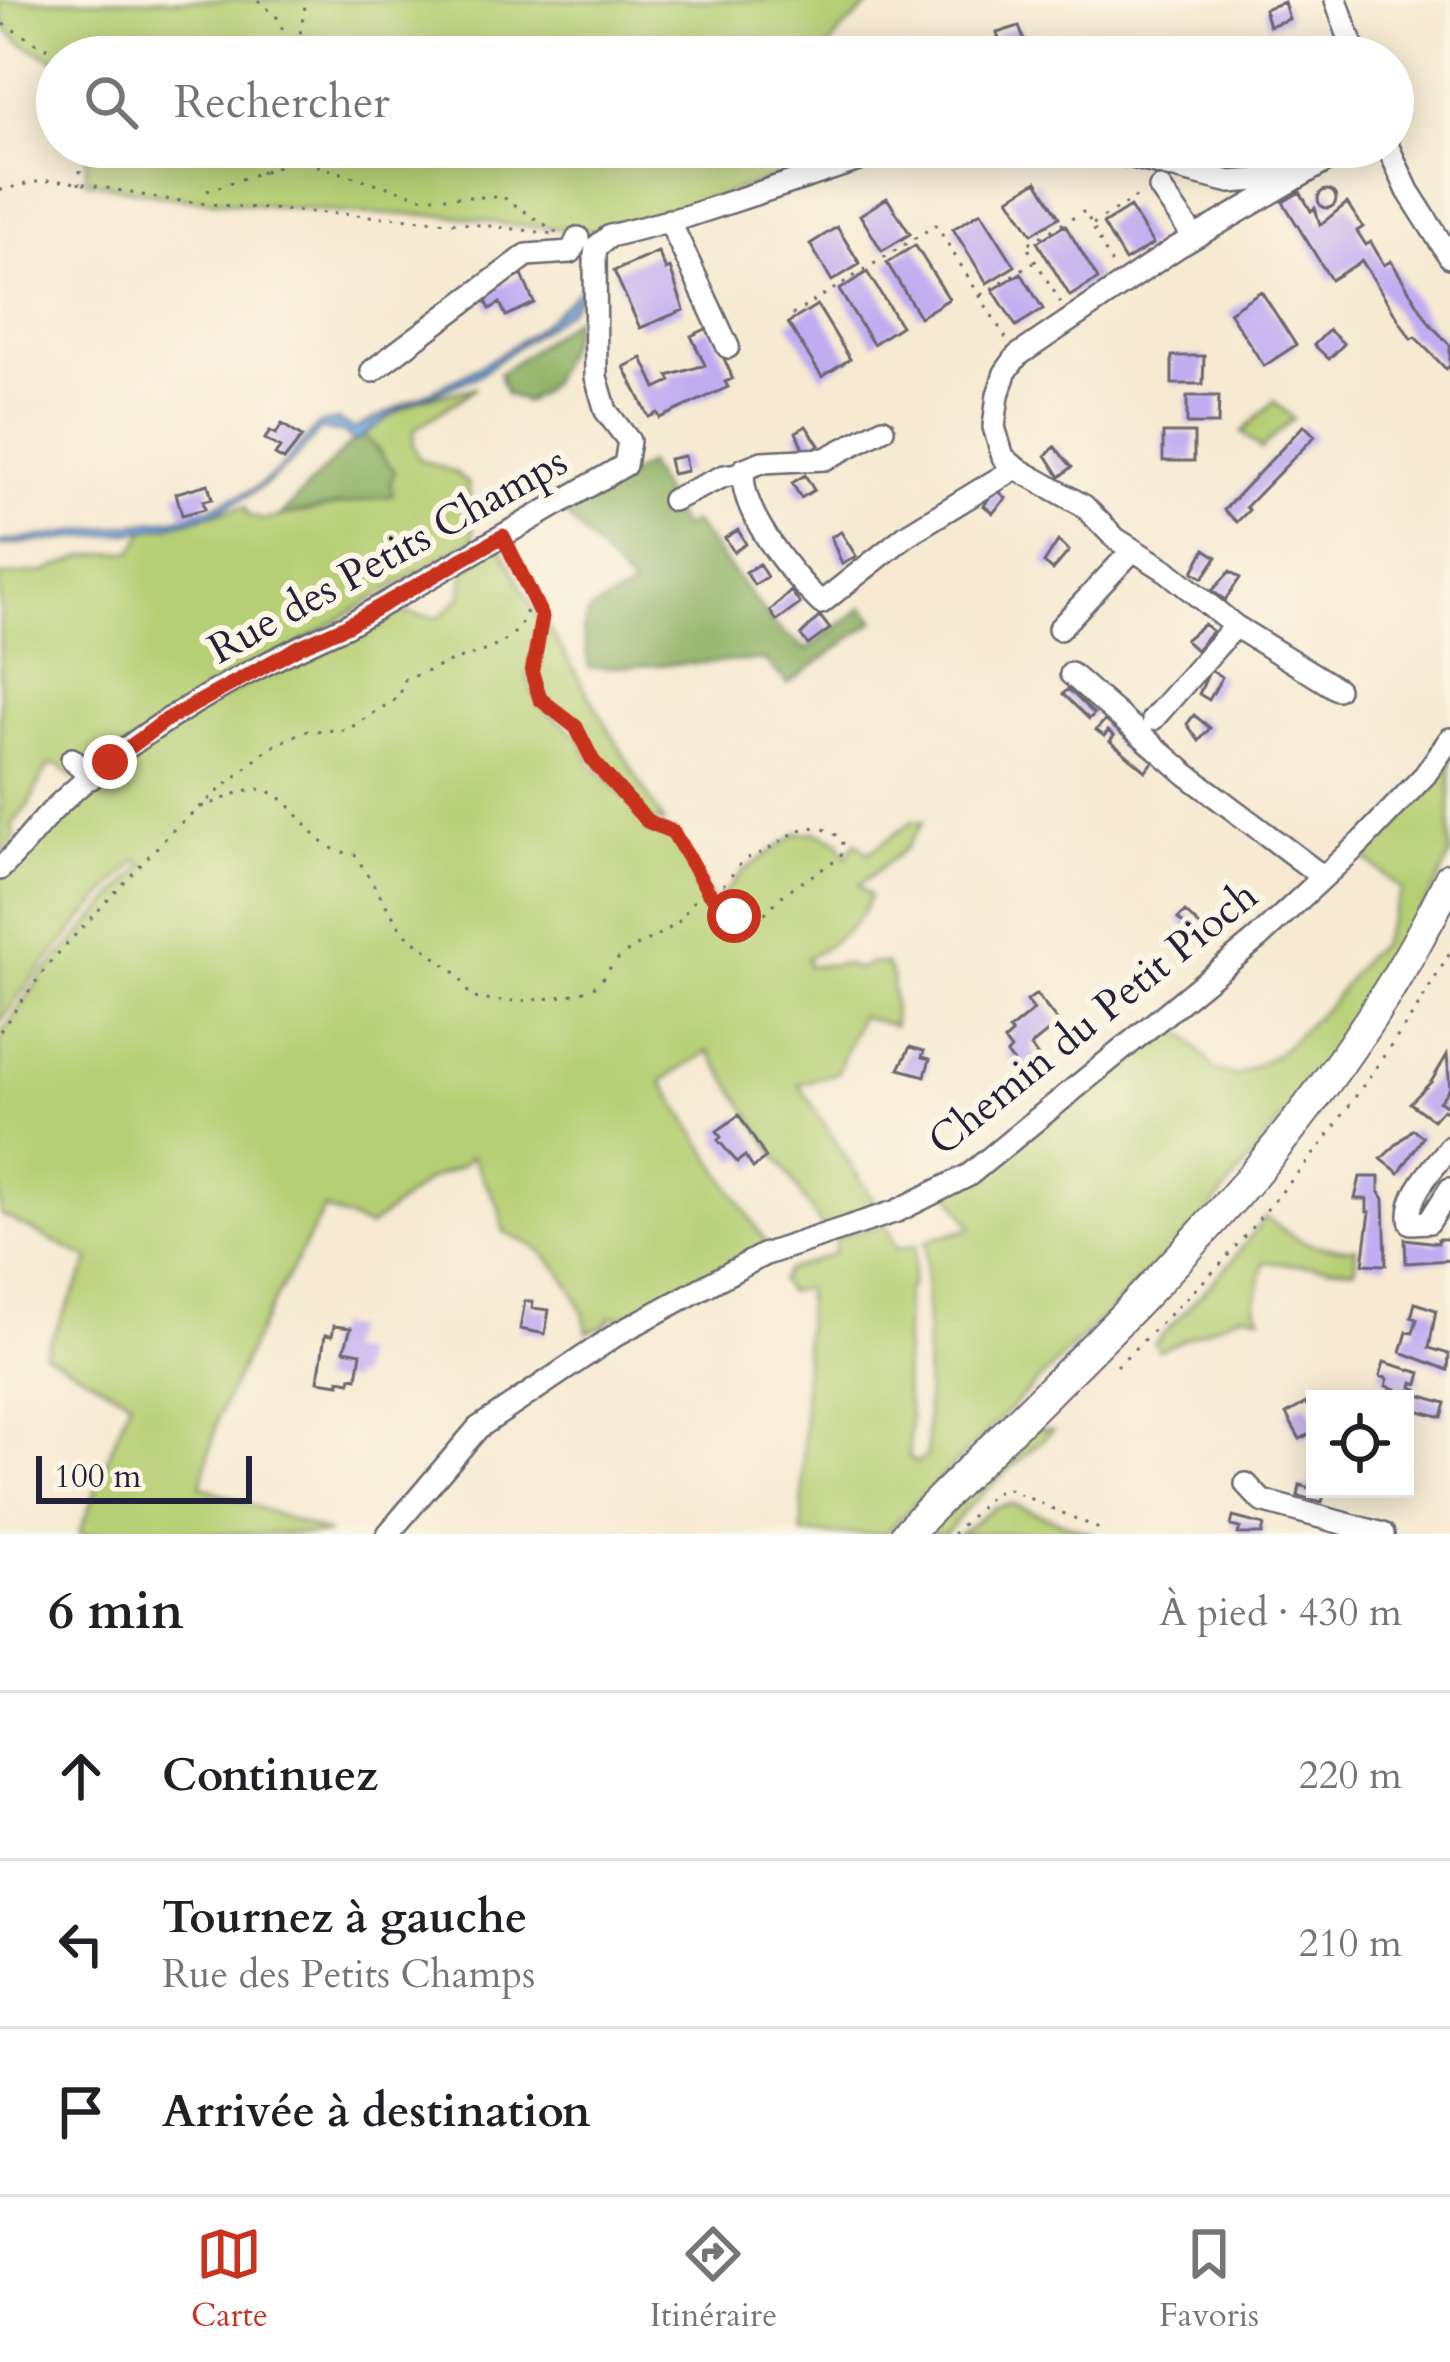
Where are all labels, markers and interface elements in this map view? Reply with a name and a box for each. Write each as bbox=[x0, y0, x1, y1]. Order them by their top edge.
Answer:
search box bbox=[36, 36, 1414, 168]
icon: search bbox=[78, 69, 144, 135]
text: Rechercher bbox=[174, 72, 390, 133]
street label: Rue des Petits Champs bbox=[198, 433, 577, 678]
route end bbox=[83, 735, 137, 789]
street label: Chemin du Petit Pioch bbox=[916, 867, 1270, 1169]
route start bbox=[707, 889, 761, 943]
map controls bbox=[1306, 1390, 1414, 1498]
button: locate bbox=[1306, 1390, 1414, 1498]
scale bar bbox=[36, 1450, 252, 1503]
text: 100 m bbox=[54, 1454, 141, 1499]
text: 6 min bbox=[48, 1577, 184, 1647]
text: À pied · 430 m bbox=[1159, 1586, 1402, 1639]
icon: ahead bbox=[48, 1743, 114, 1809]
text: Continuez bbox=[162, 1745, 378, 1806]
text: 220 m bbox=[1299, 1749, 1402, 1802]
text: Tournez à gauche bbox=[162, 1887, 527, 1948]
icon: left bbox=[48, 1911, 114, 1977]
text: 210 m bbox=[1299, 1917, 1402, 1970]
text: Rue des Petits Champs bbox=[162, 1948, 535, 2001]
icon: arrive bbox=[48, 2079, 114, 2145]
text: Arrivée à destination bbox=[162, 2081, 591, 2142]
tab: Carte bbox=[191, 2221, 268, 2338]
tab: Itinéraire bbox=[650, 2221, 777, 2338]
tab: Favoris bbox=[1159, 2221, 1259, 2338]

